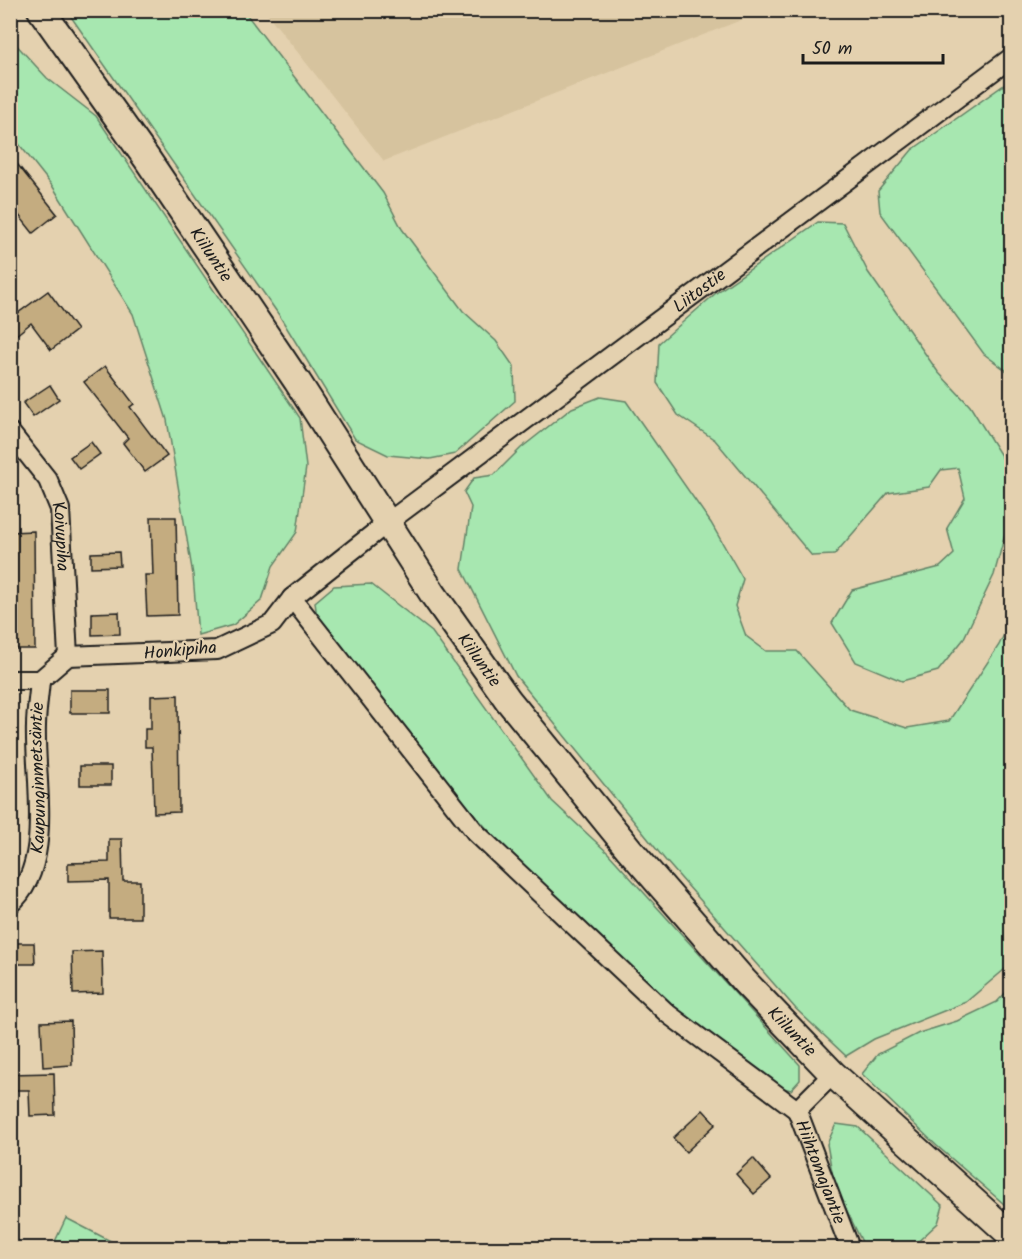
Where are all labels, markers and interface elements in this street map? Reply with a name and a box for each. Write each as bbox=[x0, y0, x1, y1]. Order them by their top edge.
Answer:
scale bar bbox=[803, 27, 942, 65]
text: 50 m bbox=[812, 35, 852, 64]
street label: Kiiluntie bbox=[181, 222, 239, 289]
street label: Liitostie bbox=[667, 262, 733, 321]
street label: Koivupiha bbox=[42, 497, 76, 572]
street label: Kiiluntie bbox=[449, 627, 508, 694]
street label: Honkipiha bbox=[142, 634, 218, 669]
street label: Kaupunginmetsäntie bbox=[23, 701, 55, 856]
street label: Kiiluntie bbox=[759, 1000, 823, 1065]
street label: Hiihtomajantie bbox=[786, 1116, 853, 1229]

